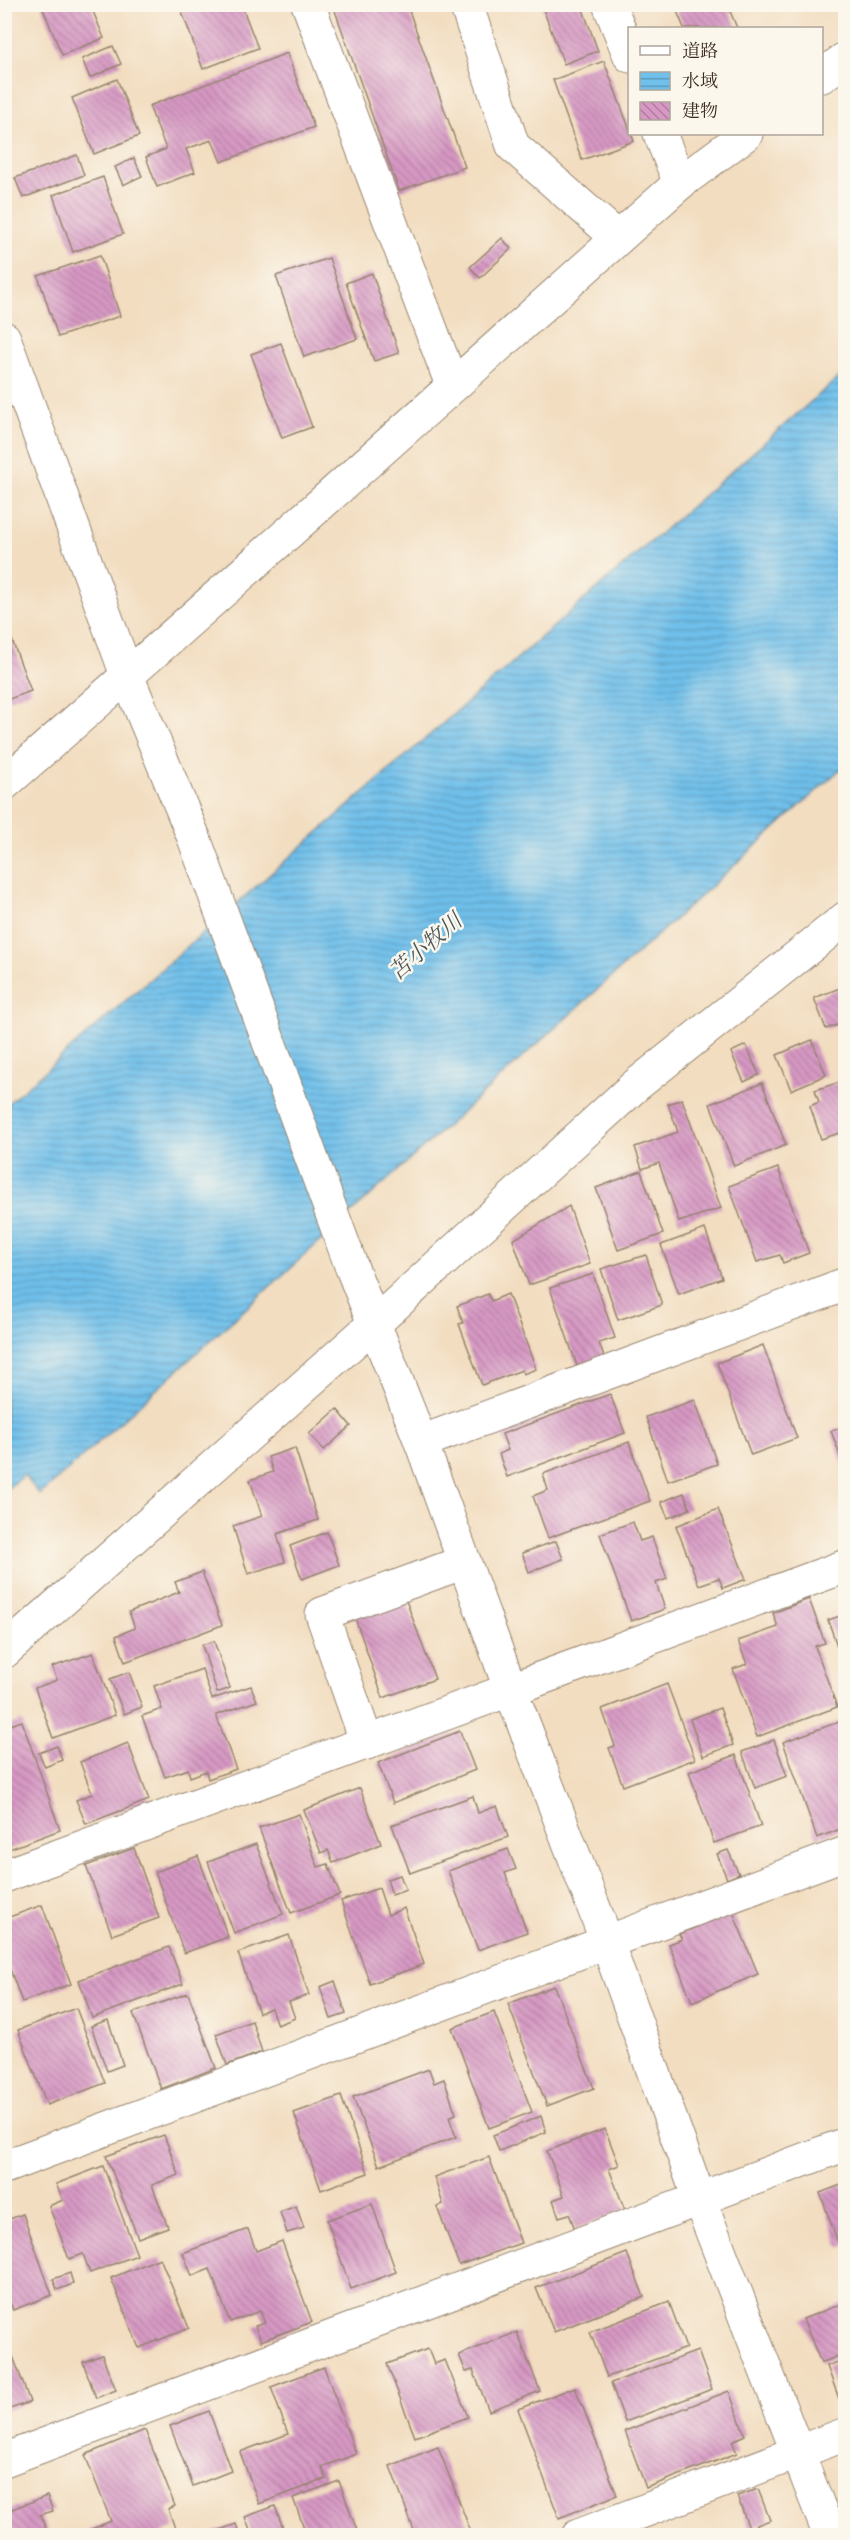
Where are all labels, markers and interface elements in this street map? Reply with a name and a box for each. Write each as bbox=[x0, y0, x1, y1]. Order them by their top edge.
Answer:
legend bbox=[628, 27, 823, 135]
text: 道路 bbox=[682, 40, 718, 65]
text: 水域 bbox=[682, 70, 718, 95]
text: 建物 bbox=[682, 100, 718, 125]
water label: 苫小牧川 bbox=[383, 906, 472, 988]

